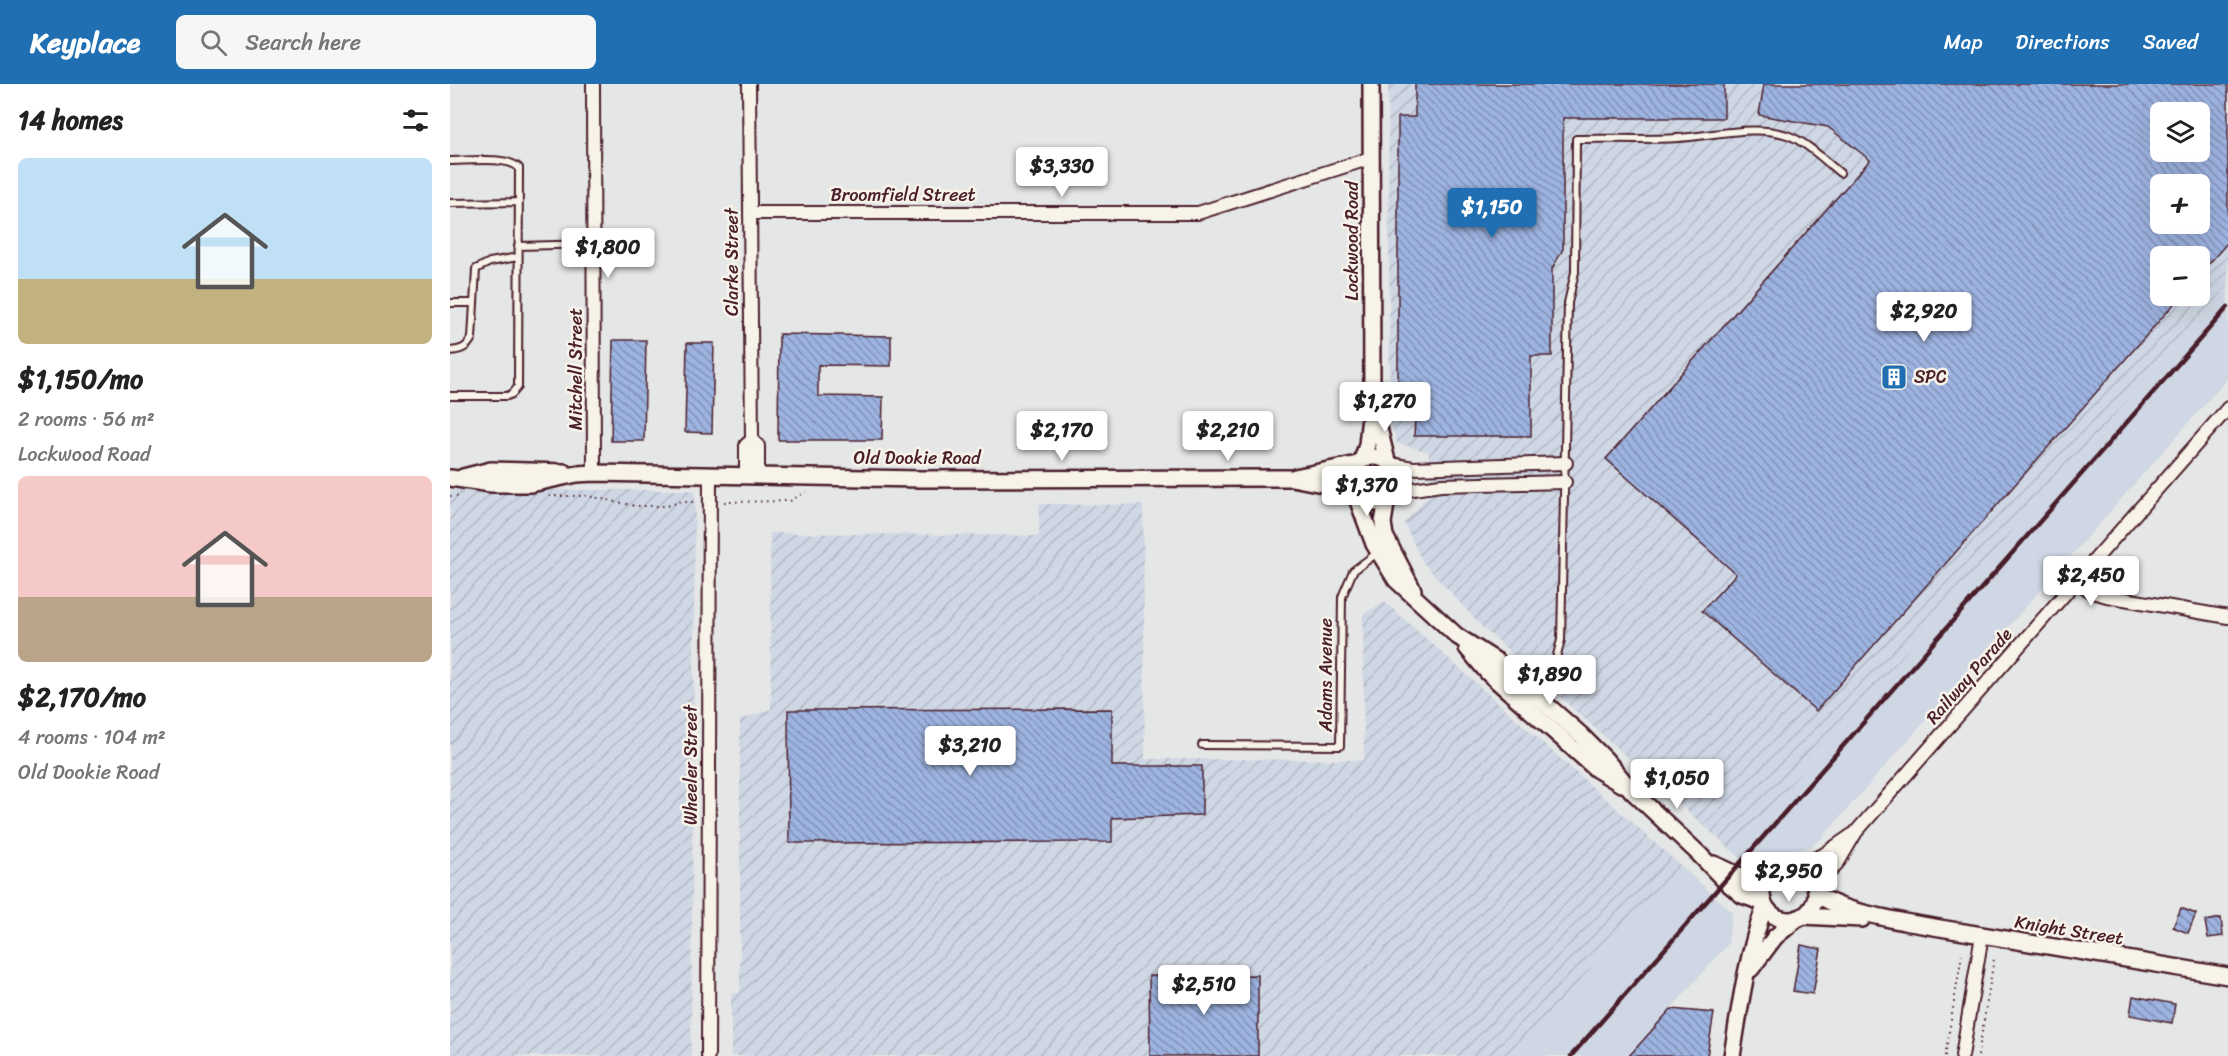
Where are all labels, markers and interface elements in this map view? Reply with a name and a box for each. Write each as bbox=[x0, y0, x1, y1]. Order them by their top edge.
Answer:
search box bbox=[176, 15, 596, 69]
text: Keyplace bbox=[30, 18, 140, 67]
text: Search here bbox=[245, 23, 361, 62]
text: Map bbox=[1944, 23, 1982, 61]
text: Directions bbox=[2015, 23, 2110, 61]
text: Saved bbox=[2143, 23, 2198, 61]
icon: search bbox=[197, 26, 230, 59]
text: 14 homes bbox=[18, 97, 123, 143]
map controls bbox=[2150, 102, 2210, 306]
button: layers bbox=[2150, 102, 2210, 162]
icon: filters bbox=[399, 104, 432, 137]
pin: $3,330 bbox=[1013, 147, 1111, 198]
text: $3,330 bbox=[1030, 149, 1094, 184]
button: + bbox=[2150, 174, 2210, 234]
street label: Broomfield Street bbox=[830, 179, 976, 211]
street label: Lockwood Road bbox=[1336, 180, 1368, 301]
pin: $1,150 bbox=[1443, 188, 1541, 239]
text: $1,150 bbox=[1462, 190, 1522, 225]
icon: home bbox=[171, 197, 279, 305]
street label: Clarke Street bbox=[716, 207, 748, 316]
pin: $1,800 bbox=[559, 228, 657, 279]
text: $1,800 bbox=[576, 230, 640, 265]
button: − bbox=[2150, 246, 2210, 306]
pin: $2,920 bbox=[1875, 292, 1973, 343]
text: $2,920 bbox=[1891, 294, 1957, 329]
street label: Mitchell Street bbox=[560, 308, 592, 430]
text: $1,150/mo bbox=[18, 356, 143, 402]
place label: SPC bbox=[1914, 361, 1947, 393]
building icon: SPC bbox=[1879, 362, 1909, 392]
pin: $1,270 bbox=[1336, 382, 1434, 433]
text: $1,270 bbox=[1353, 384, 1417, 419]
text: 2 rooms · 56 m² bbox=[18, 402, 155, 437]
pin: $2,170 bbox=[1013, 411, 1111, 462]
pin: $2,210 bbox=[1179, 411, 1277, 462]
text: $2,170 bbox=[1030, 413, 1094, 448]
text: $2,210 bbox=[1196, 413, 1260, 448]
text: Lockwood Road bbox=[18, 437, 151, 472]
street label: Old Dookie Road bbox=[853, 442, 982, 474]
pin: $1,370 bbox=[1318, 466, 1416, 517]
text: $1,370 bbox=[1336, 468, 1398, 503]
icon: home bbox=[171, 515, 279, 623]
pin: $2,450 bbox=[2042, 556, 2140, 607]
text: $2,450 bbox=[2057, 558, 2125, 593]
street label: Adams Avenue bbox=[1310, 618, 1342, 733]
street label: Railway Parade bbox=[1918, 620, 2021, 732]
pin: $1,890 bbox=[1501, 655, 1599, 706]
text: $1,890 bbox=[1518, 657, 1582, 692]
text: $2,170/mo bbox=[18, 674, 146, 720]
street label: Wheeler Street bbox=[675, 704, 707, 825]
text: 4 rooms · 104 m² bbox=[18, 720, 166, 755]
pin: $3,210 bbox=[921, 726, 1019, 777]
text: $3,210 bbox=[939, 728, 1001, 763]
text: Old Dookie Road bbox=[18, 755, 159, 790]
pin: $1,050 bbox=[1628, 759, 1726, 810]
text: $1,050 bbox=[1645, 761, 1709, 796]
pin: $2,950 bbox=[1740, 852, 1838, 903]
text: $2,950 bbox=[1755, 854, 1823, 889]
street label: Knight Street bbox=[2012, 906, 2126, 954]
pin: $2,510 bbox=[1155, 965, 1253, 1016]
text: $2,510 bbox=[1172, 967, 1236, 1002]

